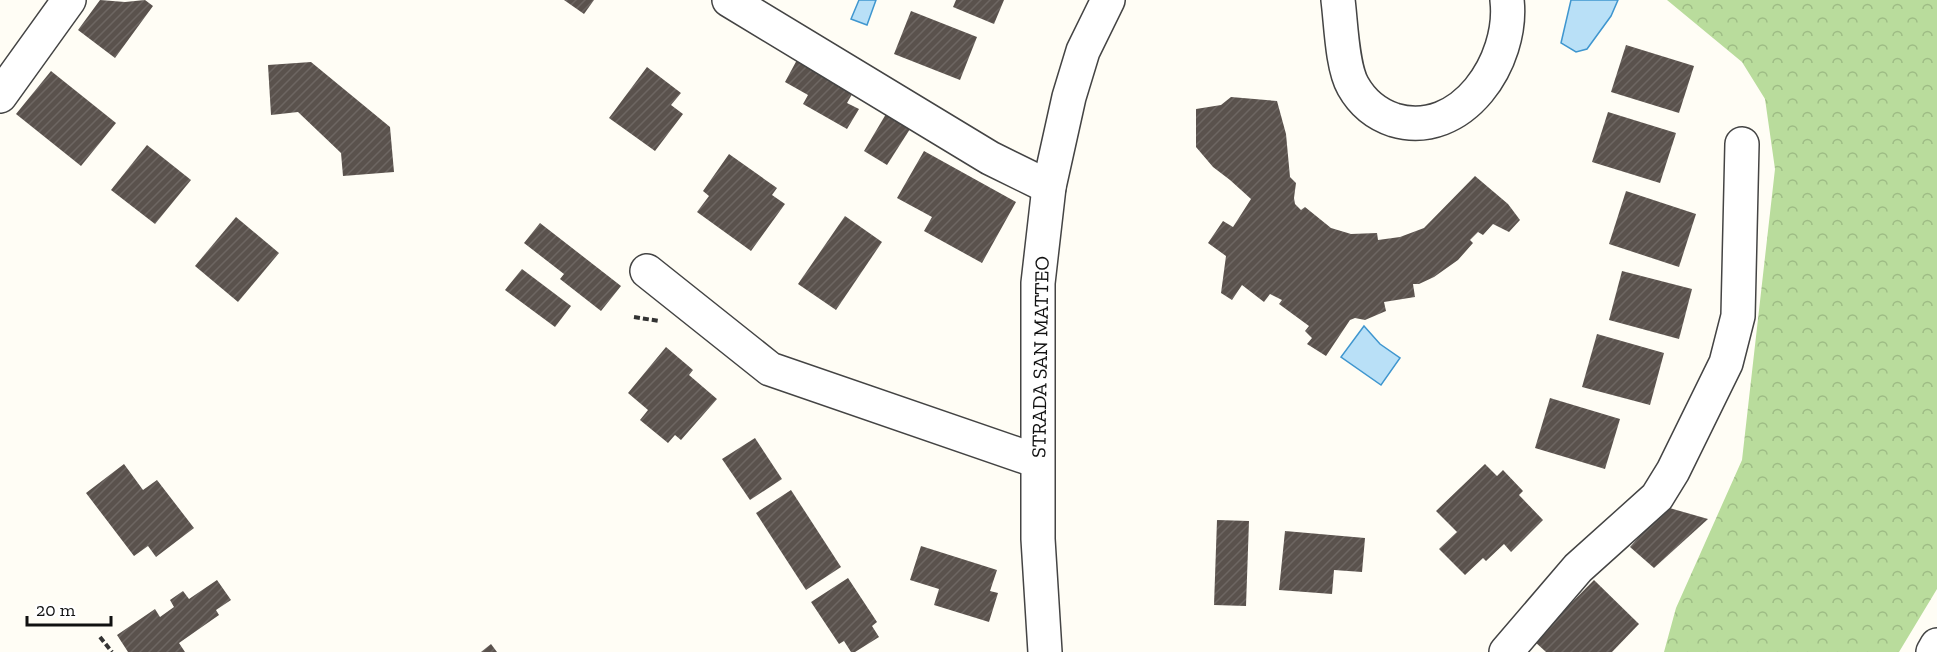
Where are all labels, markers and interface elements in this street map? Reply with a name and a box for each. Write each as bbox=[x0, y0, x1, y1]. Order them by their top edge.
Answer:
street label: STRADA SAN MATTEO bbox=[1026, 256, 1054, 458]
scale bar bbox=[27, 589, 111, 627]
text: 20 m bbox=[36, 599, 76, 621]

